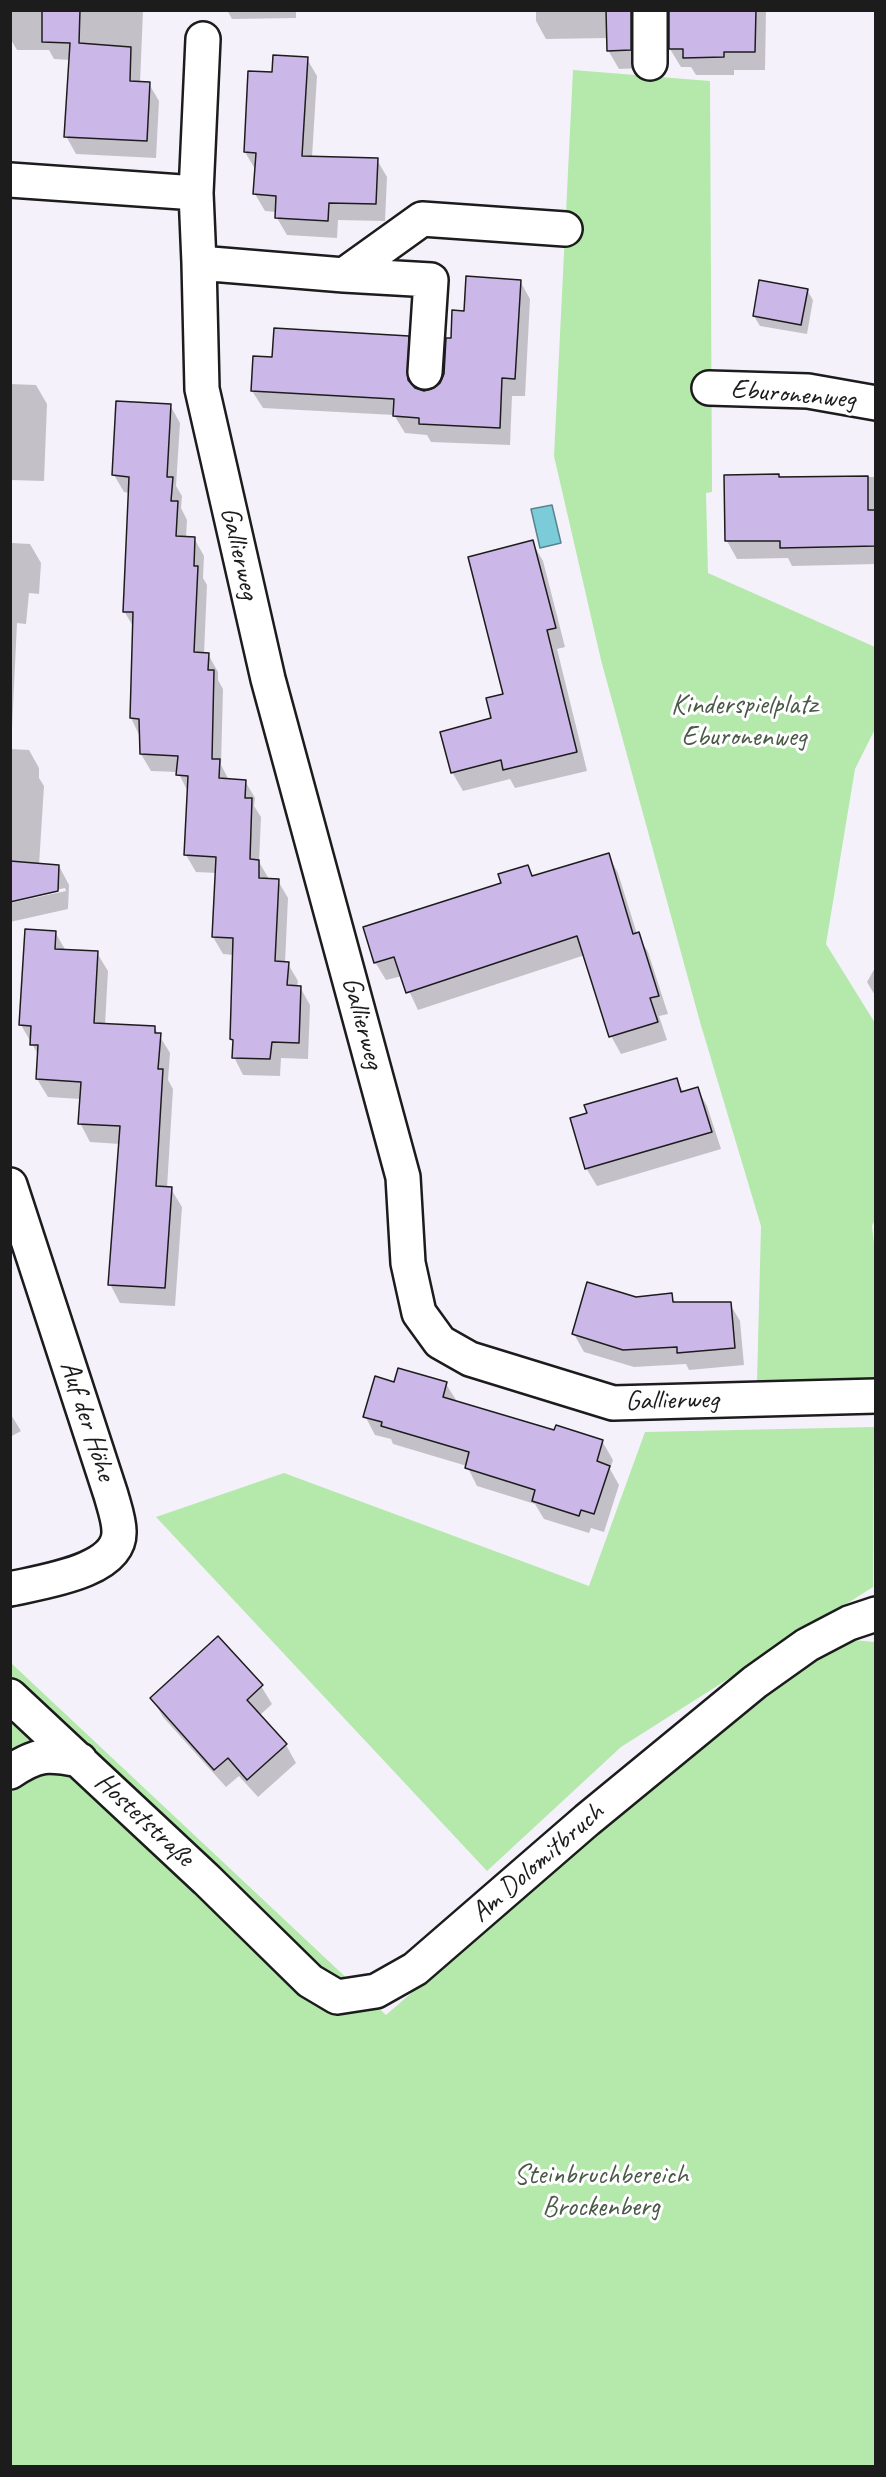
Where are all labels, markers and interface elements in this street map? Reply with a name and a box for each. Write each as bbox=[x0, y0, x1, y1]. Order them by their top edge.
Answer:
street label: Eburonenweg bbox=[729, 373, 857, 417]
street label: Gallierweg bbox=[212, 504, 266, 602]
park label: Kinderspielplatz Eburonenweg bbox=[671, 689, 817, 755]
street label: Gallierweg bbox=[334, 974, 390, 1072]
street label: Auf der Höhe bbox=[52, 1357, 122, 1485]
street label: Gallierweg bbox=[625, 1383, 719, 1419]
street label: Hostetstraße bbox=[87, 1766, 201, 1874]
street label: Am Dolomitbruch bbox=[465, 1796, 611, 1930]
park label: Steinbruchbereich Brockenberg bbox=[514, 2159, 688, 2225]

